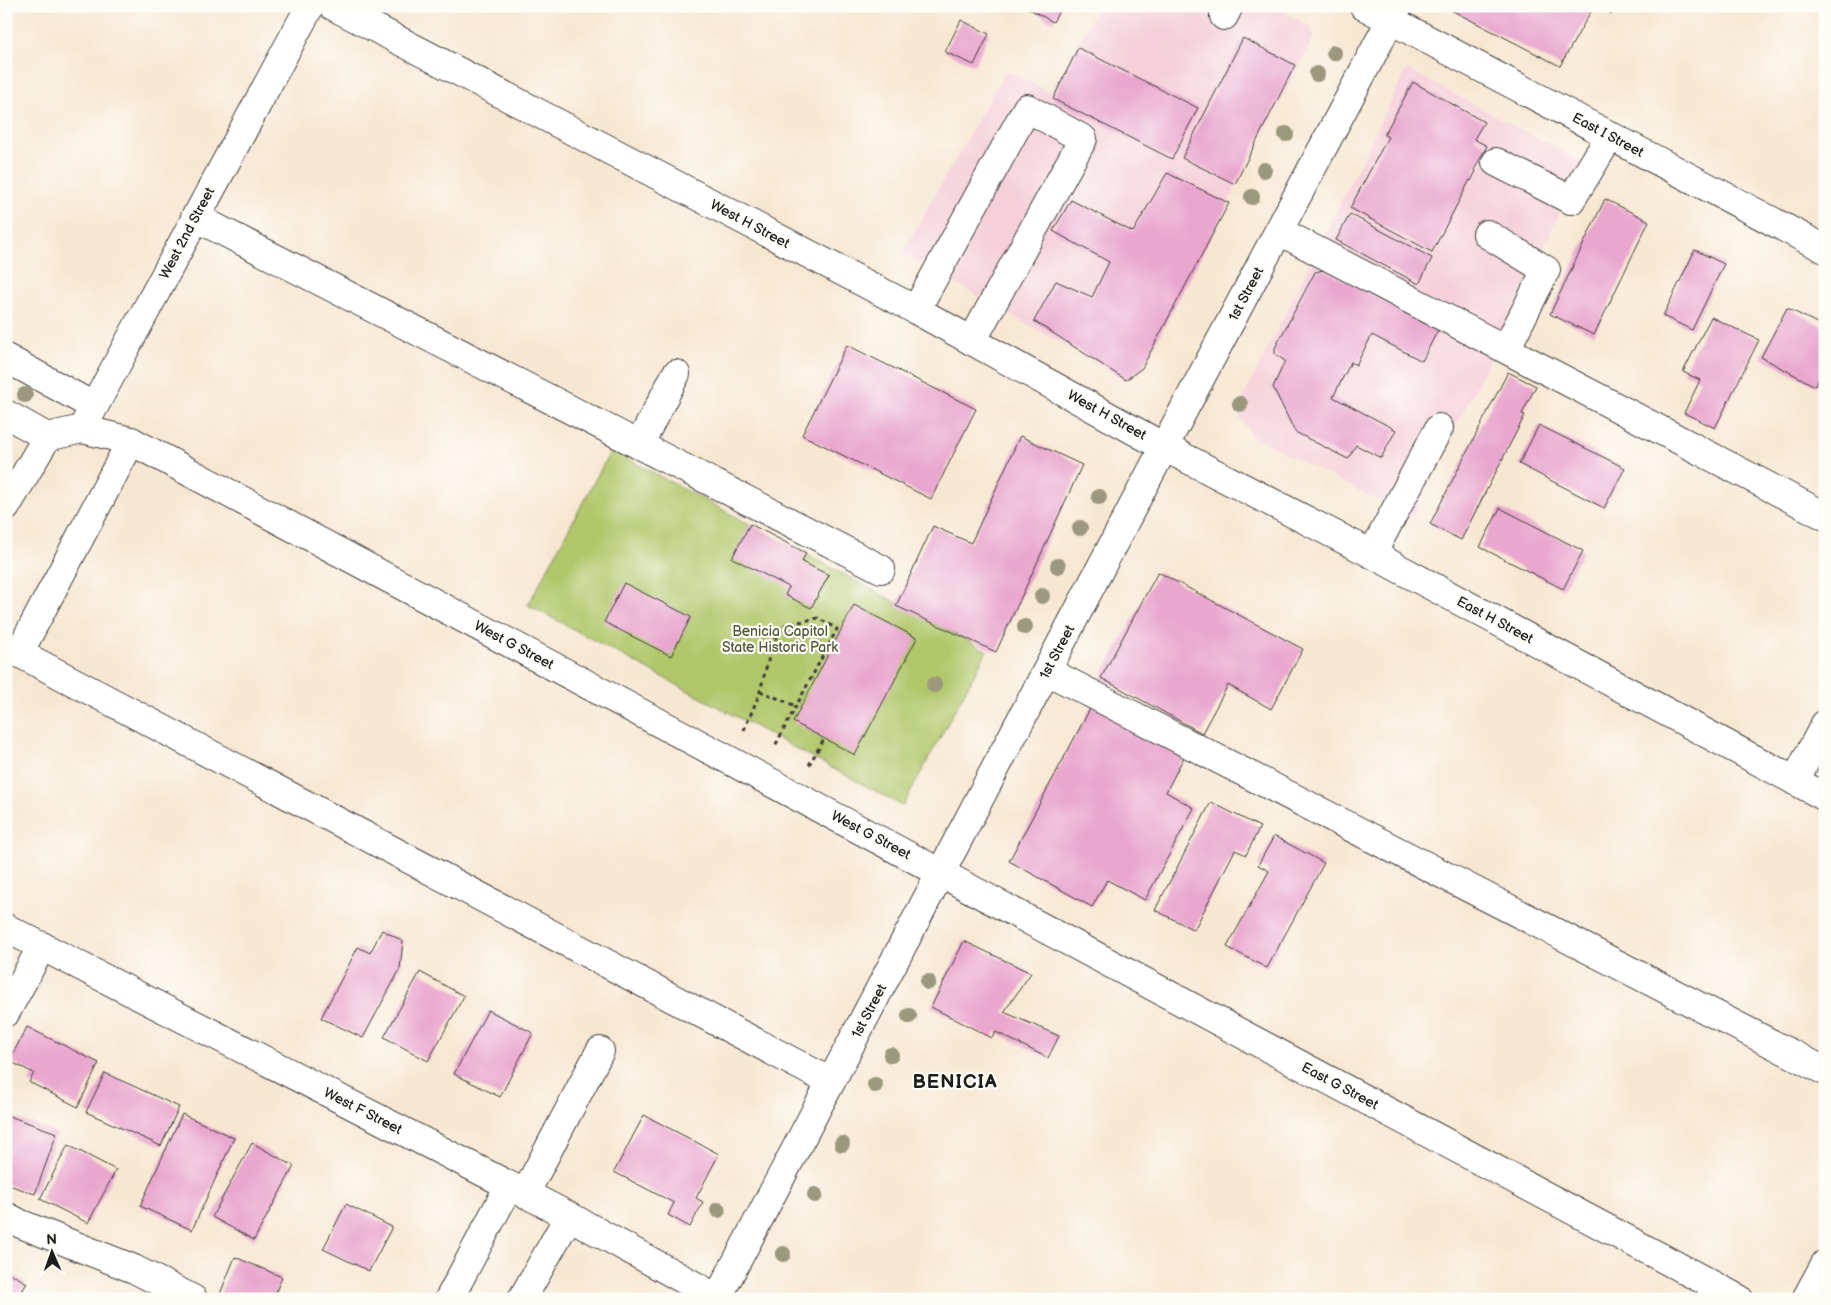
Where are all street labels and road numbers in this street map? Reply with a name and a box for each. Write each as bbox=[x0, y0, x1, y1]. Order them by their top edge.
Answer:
street label: East I Street bbox=[1569, 109, 1647, 161]
street label: West 2nd Street bbox=[156, 184, 219, 282]
street label: West H Street bbox=[707, 196, 793, 252]
street label: 1st Street bbox=[1225, 264, 1268, 324]
street label: West H Street bbox=[1065, 386, 1150, 444]
street label: East H Street bbox=[1454, 593, 1537, 648]
street label: West G Street bbox=[471, 617, 557, 673]
street label: 1st Street bbox=[1036, 622, 1079, 682]
street label: West G Street bbox=[828, 807, 914, 863]
street label: 1st Street bbox=[848, 981, 891, 1041]
street label: East G Street bbox=[1299, 1059, 1382, 1114]
street label: West F Street bbox=[321, 1084, 406, 1138]

